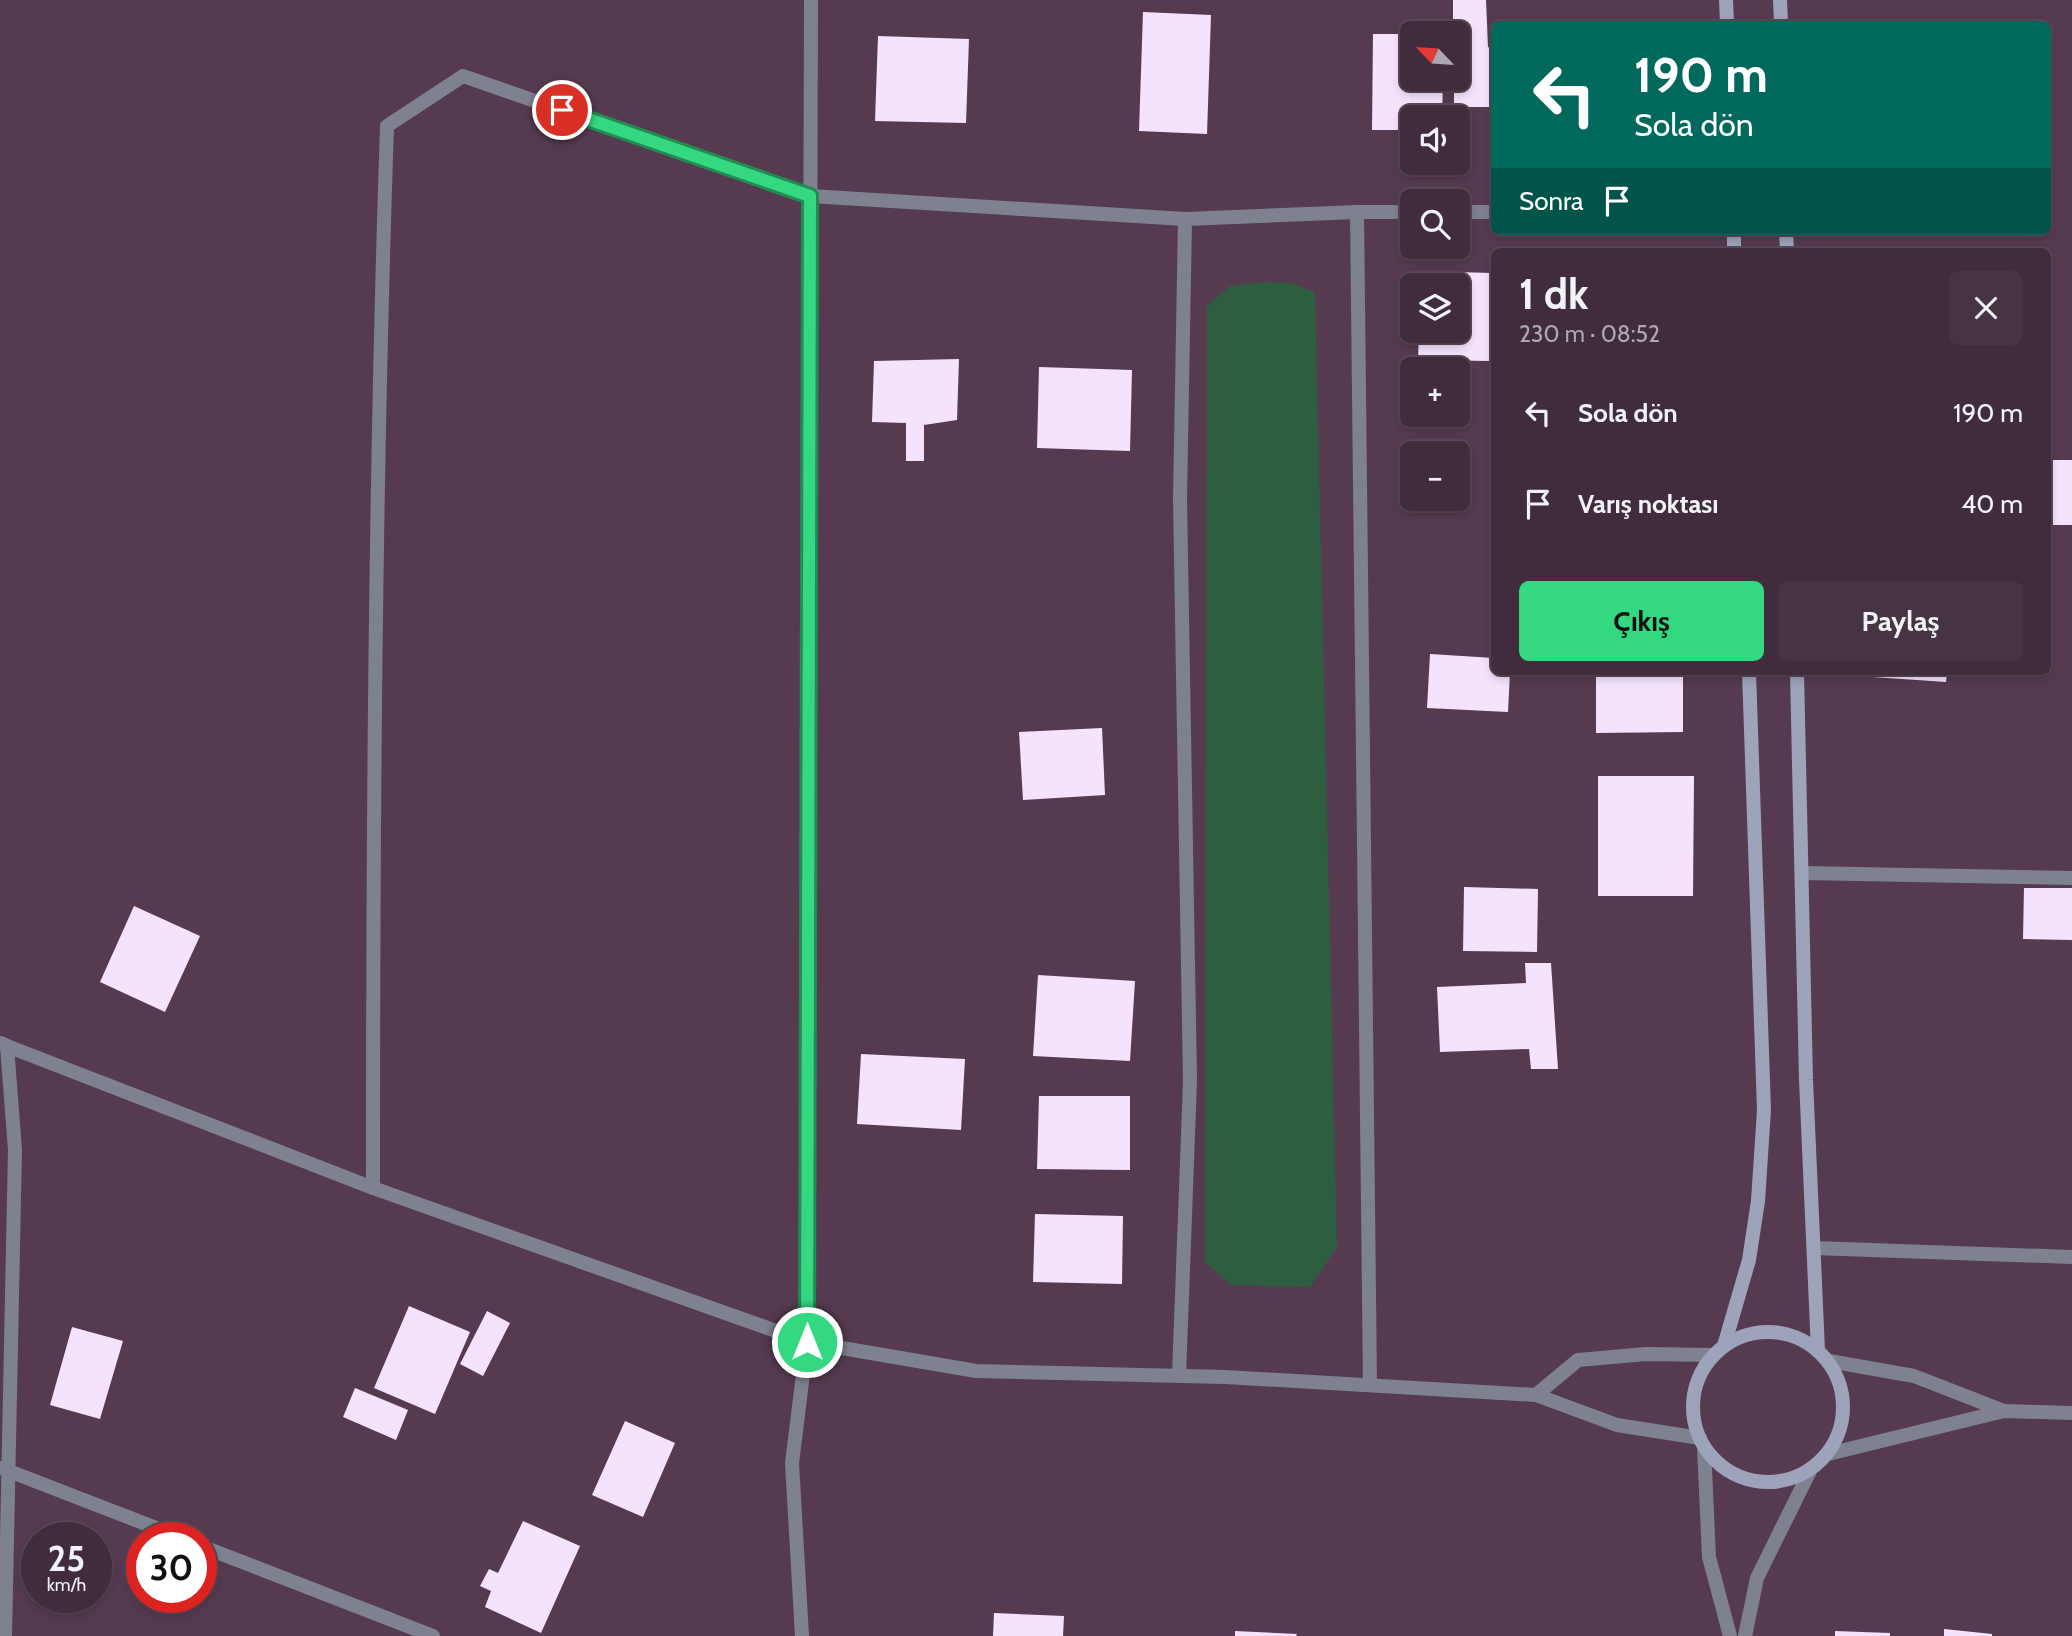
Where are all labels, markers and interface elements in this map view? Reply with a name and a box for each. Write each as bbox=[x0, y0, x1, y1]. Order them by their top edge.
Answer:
north arrow bbox=[1400, 21, 1470, 91]
map controls bbox=[1400, 21, 1470, 511]
text: 190 m bbox=[1634, 45, 1768, 104]
icon: left bbox=[1519, 49, 1610, 140]
pin bbox=[532, 80, 592, 140]
icon: arrive bbox=[543, 91, 581, 129]
button: sound bbox=[1400, 105, 1470, 175]
text: Sola dön bbox=[1634, 105, 1754, 144]
icon: arrive bbox=[1598, 182, 1636, 220]
text: Sonra bbox=[1519, 185, 1584, 217]
button: search bbox=[1400, 189, 1470, 259]
text: 1 dk bbox=[1519, 268, 1588, 320]
button: close bbox=[1949, 271, 2023, 345]
button: layers bbox=[1400, 273, 1470, 343]
text: 230 m · 08:52 bbox=[1519, 320, 1660, 348]
button: + bbox=[1400, 357, 1470, 427]
icon: left bbox=[1519, 394, 1557, 432]
text: Sola dön bbox=[1578, 397, 1678, 429]
text: 190 m bbox=[1953, 397, 2023, 429]
button: − bbox=[1400, 441, 1470, 511]
icon: arrive bbox=[1519, 485, 1557, 523]
text: Varış noktası bbox=[1578, 488, 1719, 520]
text: 40 m bbox=[1961, 488, 2023, 520]
button: Çıkış bbox=[1519, 581, 1764, 661]
button: Paylaş bbox=[1778, 581, 2023, 661]
position arrow bbox=[770, 1305, 844, 1379]
speed limit sign: 30 bbox=[126, 1522, 217, 1613]
text: 25 bbox=[48, 1537, 85, 1580]
text: km/h bbox=[47, 1574, 86, 1596]

